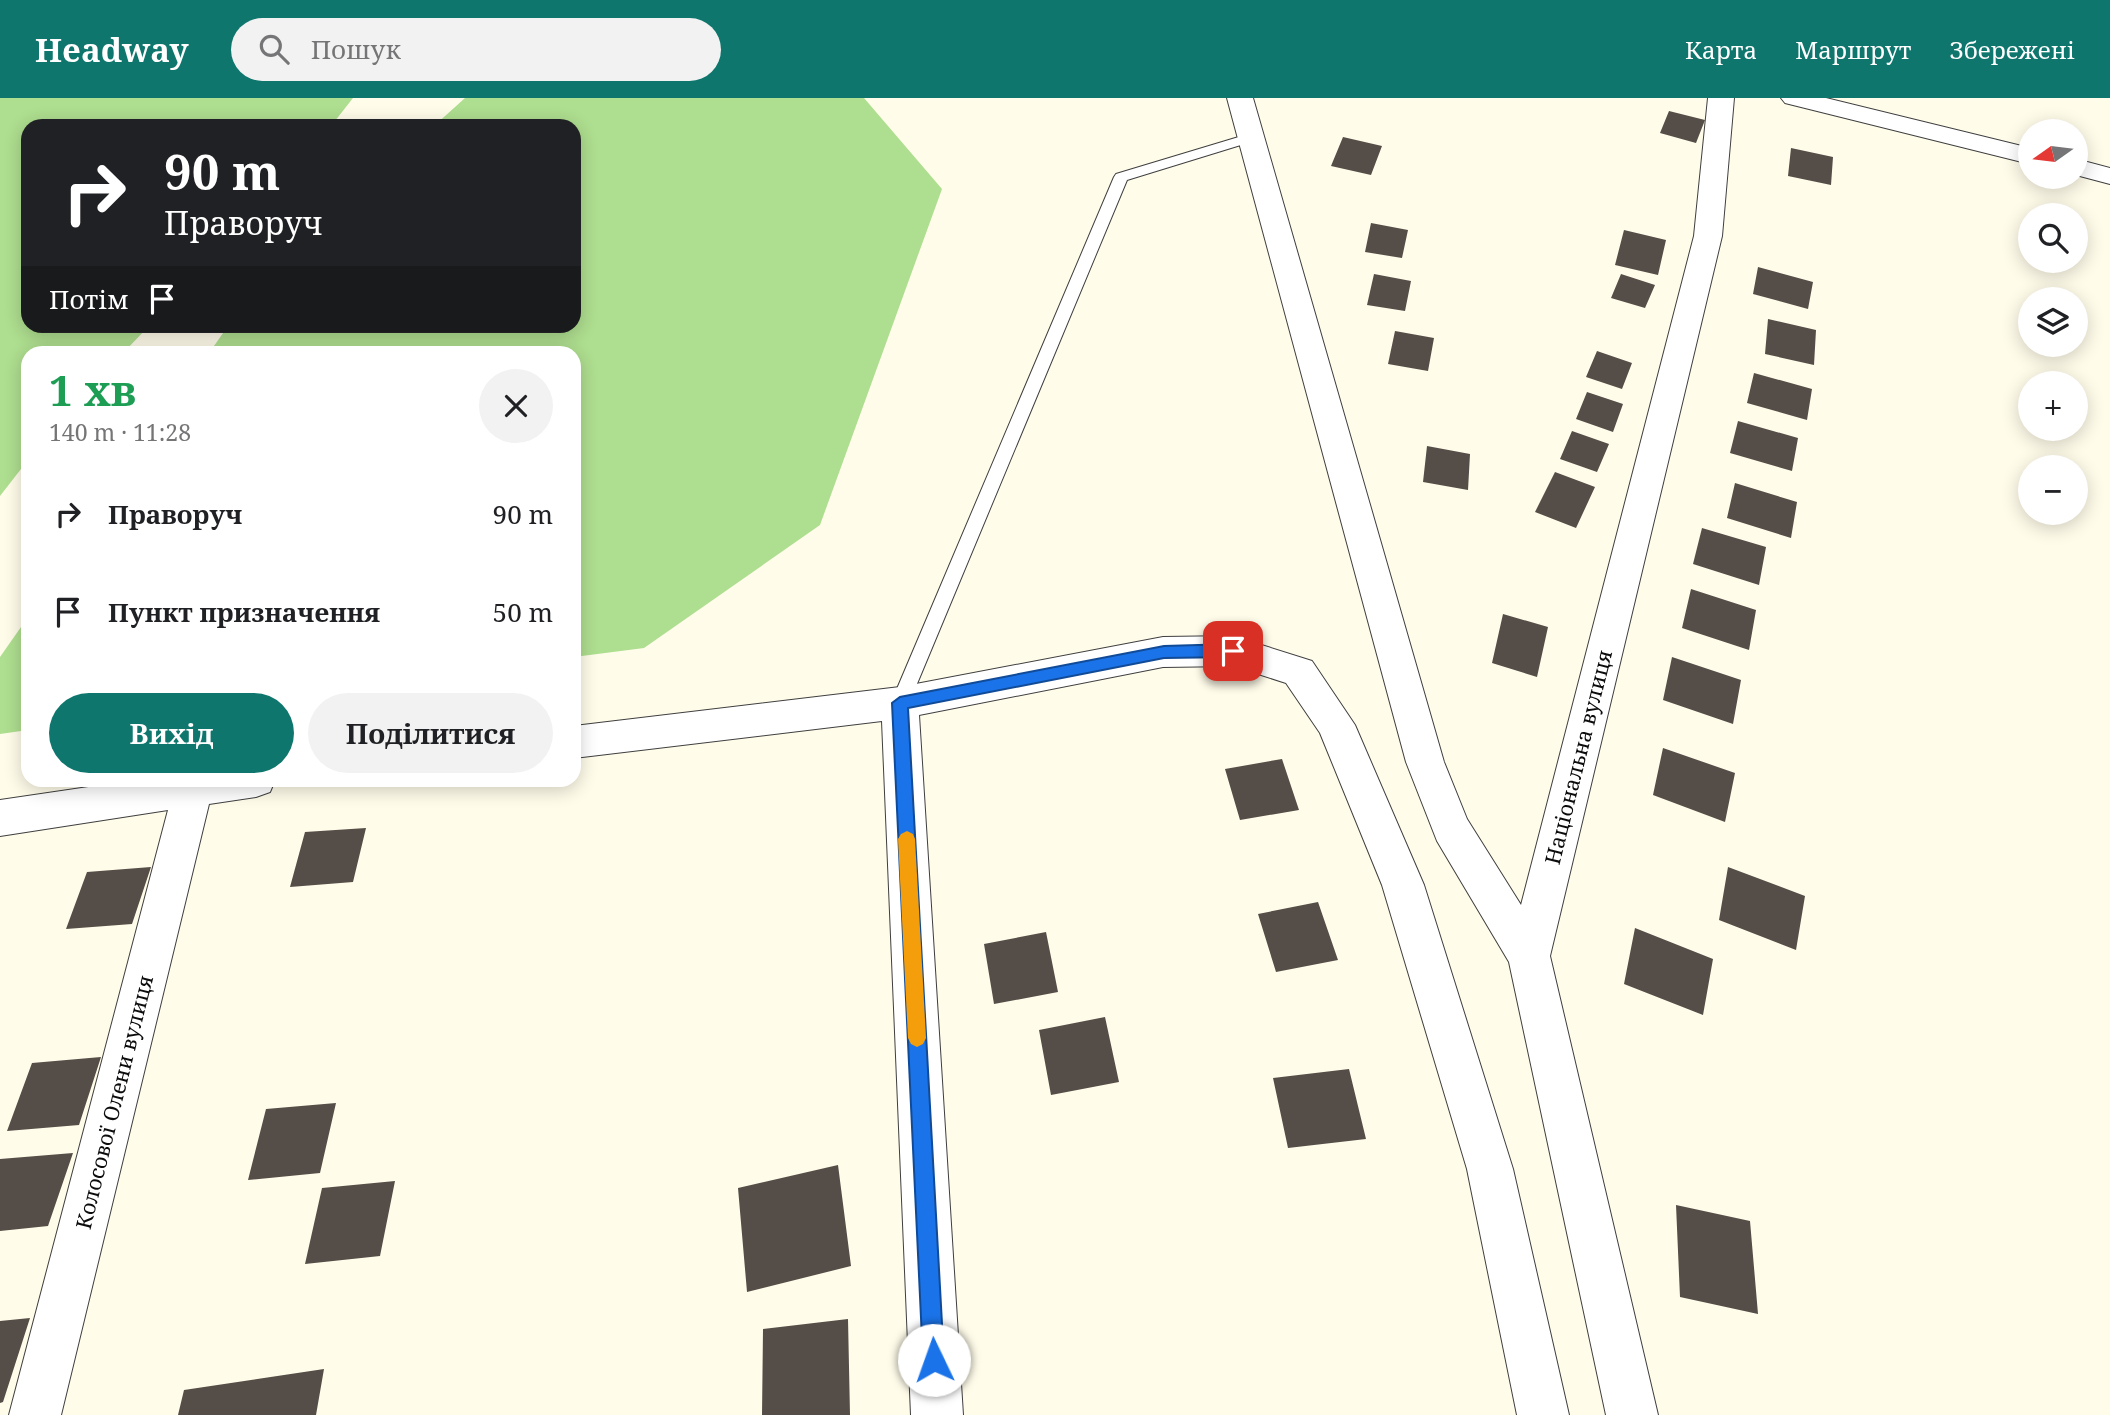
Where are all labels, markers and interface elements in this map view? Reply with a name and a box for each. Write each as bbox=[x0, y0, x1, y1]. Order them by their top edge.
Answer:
search box bbox=[231, 18, 721, 81]
text: Headway bbox=[35, 27, 189, 72]
icon: search bbox=[255, 30, 293, 68]
text: Пошук bbox=[311, 31, 401, 67]
text: Карта bbox=[1685, 33, 1757, 66]
text: Маршрут bbox=[1795, 33, 1911, 66]
text: Збережені bbox=[1949, 33, 2075, 66]
north arrow bbox=[2018, 119, 2088, 189]
map controls bbox=[2018, 119, 2088, 525]
text: 90 m bbox=[164, 138, 280, 204]
icon: right bbox=[49, 147, 140, 238]
text: Праворуч bbox=[164, 201, 323, 244]
button: search bbox=[2018, 203, 2088, 273]
icon: arrive bbox=[143, 280, 181, 318]
text: Потім bbox=[49, 281, 129, 317]
button: layers bbox=[2018, 287, 2088, 357]
text: 1 хв bbox=[49, 361, 136, 418]
button: close bbox=[479, 369, 553, 443]
button: + bbox=[2018, 371, 2088, 441]
text: 140 m · 11:28 bbox=[49, 416, 191, 448]
button: − bbox=[2018, 455, 2088, 525]
icon: right bbox=[49, 495, 87, 533]
text: Праворуч bbox=[108, 496, 242, 532]
text: 90 m bbox=[493, 496, 553, 532]
icon: arrive bbox=[49, 593, 87, 631]
text: Пункт призначення bbox=[108, 594, 380, 630]
text: 50 m bbox=[493, 594, 553, 630]
pin bbox=[1203, 621, 1263, 681]
icon: arrive bbox=[1214, 632, 1252, 670]
street label: Національна вулиця bbox=[1538, 647, 1618, 867]
button: Вихід bbox=[49, 693, 294, 773]
button: Поділитися bbox=[308, 693, 553, 773]
street label: Колосової Олени вулиця bbox=[69, 972, 159, 1232]
position arrow bbox=[897, 1323, 971, 1397]

